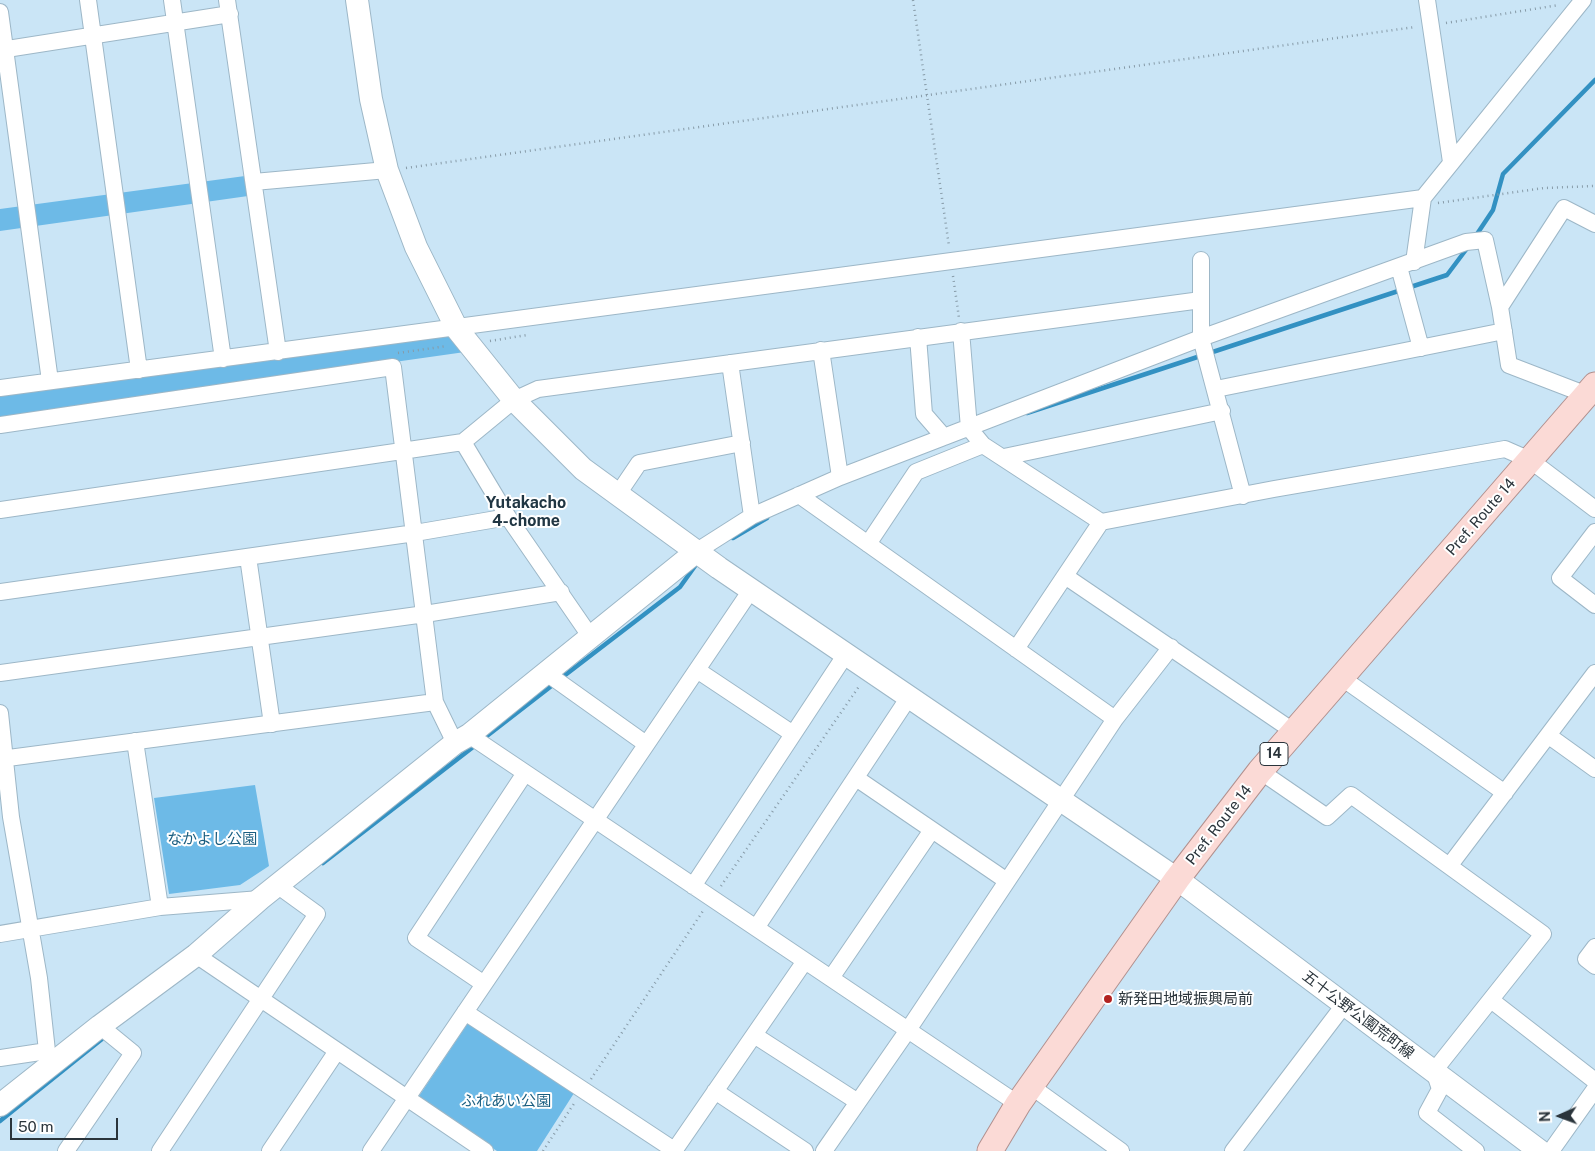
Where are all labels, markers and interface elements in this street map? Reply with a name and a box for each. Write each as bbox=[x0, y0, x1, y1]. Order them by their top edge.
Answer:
street label: Pref. Route 14 bbox=[1443, 475, 1519, 559]
district label: Yutakacho 4-chome bbox=[486, 493, 566, 531]
road number: 14 bbox=[1260, 742, 1288, 766]
street label: Pref. Route 14 bbox=[1182, 781, 1256, 869]
park label: なかよし公園 bbox=[167, 830, 257, 848]
street label: 五十公野公園荒町線 bbox=[1299, 967, 1417, 1063]
place label: 新発田地域振興局前 bbox=[1118, 990, 1253, 1008]
marker: 新発田地域振興局前 bbox=[1102, 993, 1114, 1005]
north arrow bbox=[1535, 1091, 1585, 1141]
park label: ふれあい公園 bbox=[461, 1092, 551, 1110]
scale bar bbox=[12, 1108, 120, 1140]
text: N bbox=[1537, 1111, 1553, 1122]
text: 50 m bbox=[18, 1118, 53, 1135]

